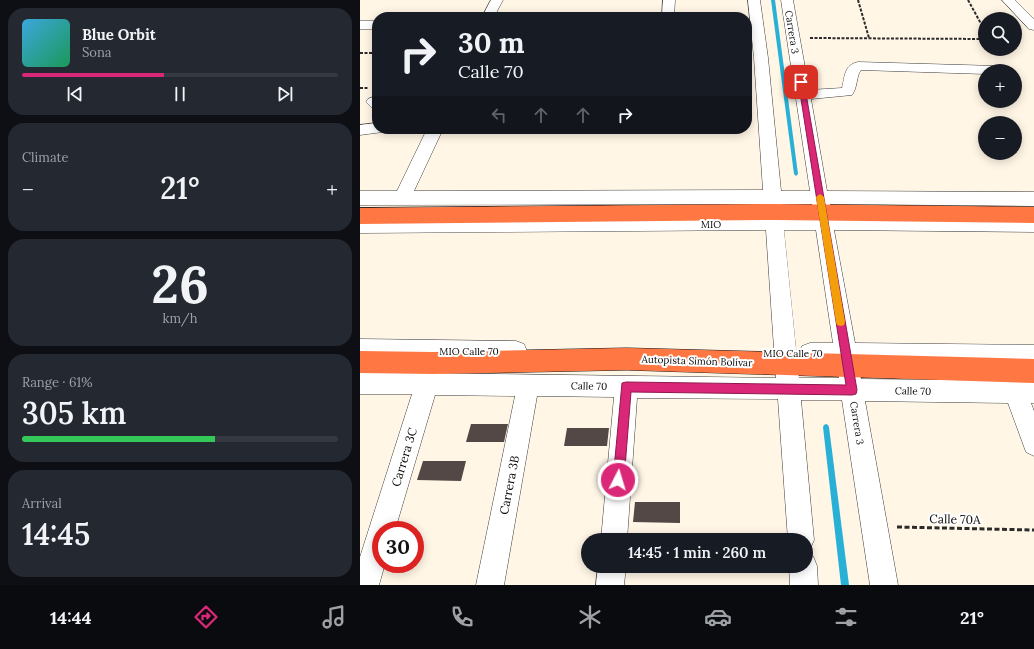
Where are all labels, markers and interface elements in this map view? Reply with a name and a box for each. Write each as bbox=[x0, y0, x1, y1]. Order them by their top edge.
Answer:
street label: Carrera 3 bbox=[782, 9, 802, 55]
map controls bbox=[978, 12, 1022, 160]
button: search bbox=[978, 12, 1022, 56]
text: Blue Orbit bbox=[82, 25, 156, 44]
text: 30 m bbox=[458, 25, 525, 61]
icon: right bbox=[392, 28, 444, 80]
text: Sona bbox=[82, 44, 112, 61]
text: Calle 70 bbox=[458, 60, 524, 83]
button: + bbox=[978, 64, 1022, 108]
pin bbox=[784, 65, 818, 99]
icon: arrive bbox=[790, 71, 812, 93]
icon: previous bbox=[64, 83, 86, 105]
icon: pause bbox=[169, 83, 191, 105]
icon: next bbox=[274, 83, 296, 105]
icon: left bbox=[488, 104, 510, 126]
icon: ahead bbox=[530, 104, 552, 126]
icon: ahead bbox=[572, 104, 594, 126]
icon: right bbox=[614, 104, 636, 126]
button: − bbox=[978, 116, 1022, 160]
text: Climate bbox=[22, 149, 69, 166]
text: 21° bbox=[160, 169, 200, 207]
text: − bbox=[22, 175, 34, 203]
text: + bbox=[326, 175, 338, 203]
street label: MIO bbox=[701, 218, 721, 231]
text: 26 bbox=[151, 251, 209, 317]
text: km/h bbox=[162, 310, 198, 327]
street label: MIO Calle 70 bbox=[439, 345, 499, 358]
street label: MIO Calle 70 bbox=[763, 347, 823, 360]
street label: Autopista Simón Bolívar bbox=[640, 353, 753, 369]
text: Range · 61% bbox=[22, 374, 93, 391]
street label: Calle 70 bbox=[571, 379, 607, 393]
street label: Calle 70 bbox=[895, 384, 931, 398]
text: 305 km bbox=[22, 394, 126, 432]
street label: Carrera 3 bbox=[847, 400, 867, 446]
street label: Carrera 3C bbox=[388, 425, 420, 488]
street label: Carrera 3B bbox=[496, 454, 522, 516]
position arrow bbox=[597, 459, 639, 501]
text: Arrival bbox=[22, 495, 62, 512]
street label: Calle 70A bbox=[929, 511, 981, 527]
text: 14:45 bbox=[22, 515, 90, 553]
speed limit sign: 30 bbox=[372, 521, 424, 573]
text: 14:45 · 1 min · 260 m bbox=[628, 543, 766, 562]
icon: directions bbox=[192, 603, 220, 631]
icon: music bbox=[320, 603, 348, 631]
icon: phone bbox=[448, 603, 476, 631]
icon: climate bbox=[576, 603, 604, 631]
icon: car bbox=[704, 603, 732, 631]
icon: filters bbox=[832, 603, 860, 631]
text: 14:44 bbox=[50, 606, 92, 629]
text: 21° bbox=[960, 606, 984, 629]

